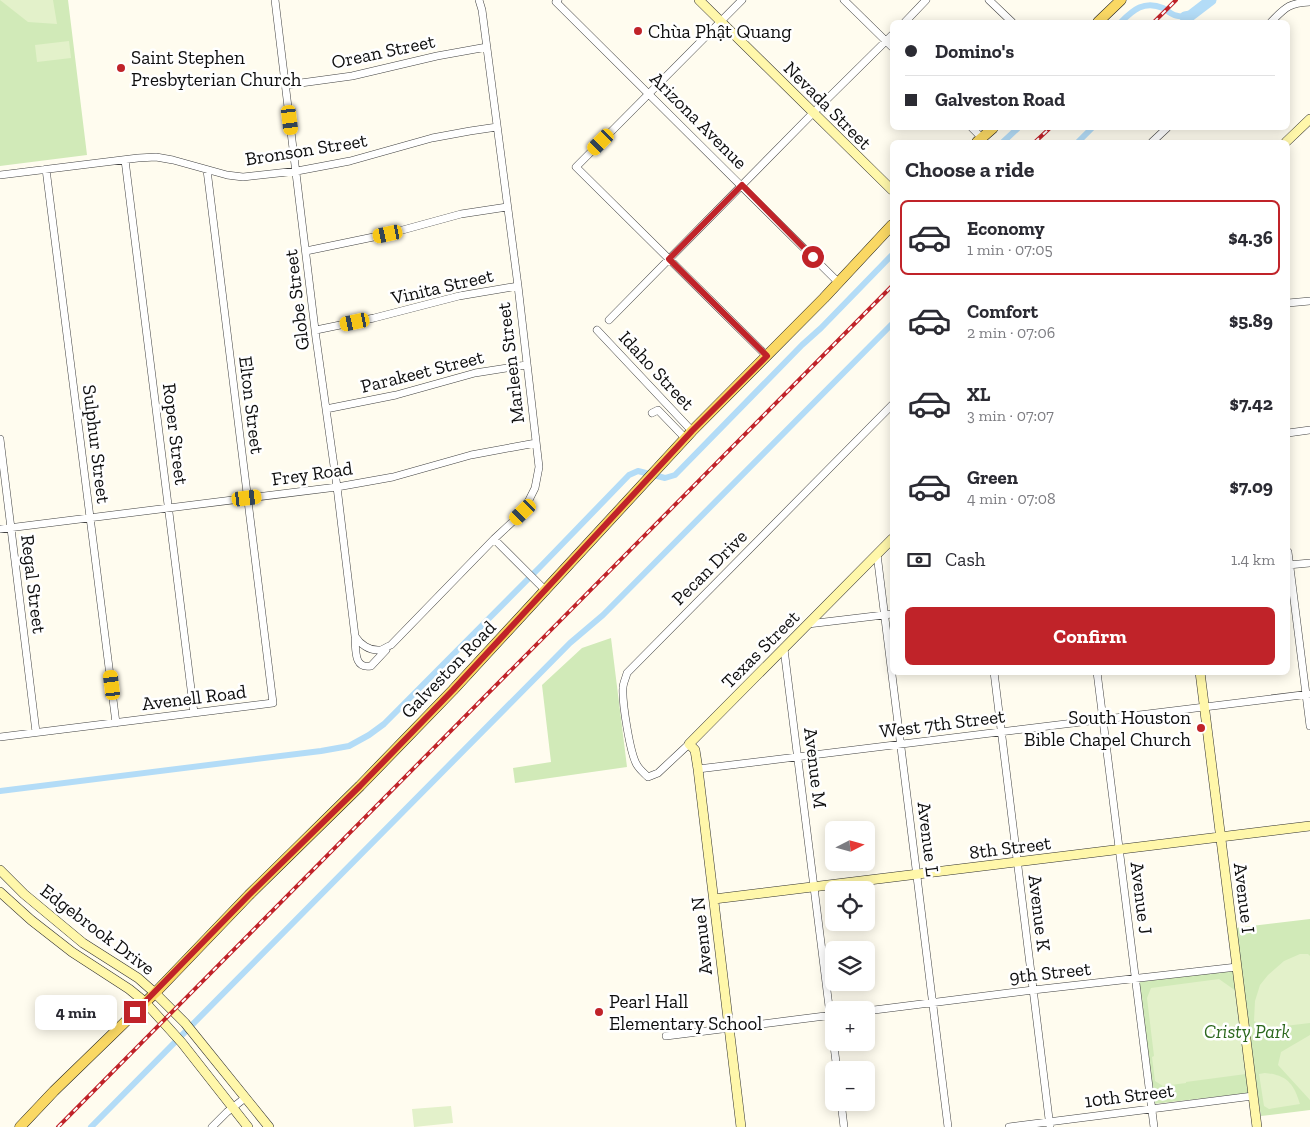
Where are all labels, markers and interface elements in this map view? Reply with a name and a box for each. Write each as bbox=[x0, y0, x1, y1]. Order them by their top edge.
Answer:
place label: Chùa Phật Quang bbox=[648, 20, 792, 43]
marker: Chùa Phật Quang bbox=[632, 25, 644, 37]
street label: Orean Street bbox=[329, 29, 437, 74]
text: Domino's bbox=[935, 40, 1014, 63]
place label: Saint Stephen Presbyterian Church bbox=[131, 46, 302, 91]
street label: Nevada Street bbox=[779, 57, 876, 154]
marker: Saint Stephen Presbyterian Church bbox=[115, 62, 127, 74]
street label: Arizona Avenue bbox=[645, 67, 752, 174]
text: Galveston Road bbox=[935, 88, 1065, 111]
car bbox=[280, 104, 299, 136]
car bbox=[585, 126, 616, 158]
street label: Bronson Street bbox=[243, 128, 369, 171]
text: Choose a ride bbox=[905, 156, 1035, 183]
icon: car bbox=[907, 215, 952, 260]
text: Economy bbox=[967, 217, 1045, 240]
car bbox=[371, 224, 404, 244]
text: $4.36 bbox=[1228, 226, 1273, 249]
text: 1 min · 07:05 bbox=[967, 240, 1053, 259]
route start bbox=[802, 246, 824, 268]
street label: Globe Street bbox=[279, 248, 314, 352]
street label: Vinita Street bbox=[388, 264, 495, 310]
icon: car bbox=[907, 298, 952, 343]
text: Comfort bbox=[967, 300, 1038, 323]
street label: Marleen Street bbox=[492, 301, 529, 425]
text: $5.89 bbox=[1229, 309, 1273, 332]
car bbox=[338, 312, 371, 332]
text: 2 min · 07:06 bbox=[967, 323, 1055, 342]
street label: Idaho Street bbox=[614, 326, 699, 415]
street label: Parakeet Street bbox=[358, 345, 486, 398]
street label: Elton Street bbox=[234, 355, 269, 455]
icon: car bbox=[907, 381, 952, 426]
street label: Roper Street bbox=[158, 382, 193, 486]
street label: Sulphur Street bbox=[78, 383, 115, 505]
text: XL bbox=[967, 383, 990, 406]
text: $7.42 bbox=[1230, 392, 1273, 415]
text: 3 min · 07:07 bbox=[967, 406, 1054, 425]
street label: Frey Road bbox=[270, 456, 355, 491]
icon: car bbox=[907, 464, 952, 509]
text: Green bbox=[967, 466, 1018, 489]
text: $7.09 bbox=[1230, 475, 1273, 498]
car bbox=[231, 489, 262, 507]
text: 4 min · 07:08 bbox=[967, 489, 1056, 508]
car bbox=[506, 496, 539, 528]
street label: Pecan Drive bbox=[667, 525, 752, 610]
street label: Regal Street bbox=[16, 533, 51, 635]
icon: cash bbox=[905, 546, 933, 574]
text: Cash bbox=[945, 548, 985, 571]
text: 1.4 km bbox=[1231, 550, 1275, 569]
street label: Texas Street bbox=[717, 606, 804, 693]
button: Confirm bbox=[905, 607, 1275, 665]
street label: Galveston Road bbox=[396, 615, 501, 723]
car bbox=[102, 669, 121, 701]
street label: Avenell Road bbox=[141, 680, 248, 715]
street label: West 7th Street bbox=[878, 704, 1006, 743]
place label: South Houston Bible Chapel Church bbox=[1024, 706, 1191, 751]
marker: South Houston Bible Chapel Church bbox=[1195, 722, 1207, 734]
street label: Avenue M bbox=[799, 726, 832, 810]
street label: Avenue L bbox=[913, 801, 945, 878]
north arrow bbox=[825, 821, 875, 871]
map controls bbox=[825, 821, 875, 1111]
street label: 8th Street bbox=[968, 831, 1052, 864]
street label: Avenue J bbox=[1126, 861, 1157, 936]
street label: Avenue I bbox=[1229, 862, 1260, 935]
street label: Avenue K bbox=[1023, 874, 1056, 953]
street label: Edgebrook Drive bbox=[36, 879, 160, 980]
button: locate bbox=[825, 881, 875, 931]
street label: Avenue N bbox=[686, 896, 717, 976]
button: layers bbox=[825, 941, 875, 991]
street label: 9th Street bbox=[1008, 957, 1092, 988]
place label: Pearl Hall Elementary School bbox=[609, 990, 762, 1035]
callout: 4 min bbox=[35, 994, 118, 1030]
route end bbox=[124, 1001, 146, 1023]
button: + bbox=[825, 1001, 875, 1051]
text: 4 min bbox=[56, 1003, 96, 1022]
marker: Pearl Hall Elementary School bbox=[593, 1006, 605, 1018]
park label: Cristy Park bbox=[1204, 1020, 1290, 1043]
button: − bbox=[825, 1061, 875, 1111]
street label: 10th Street bbox=[1083, 1079, 1175, 1112]

